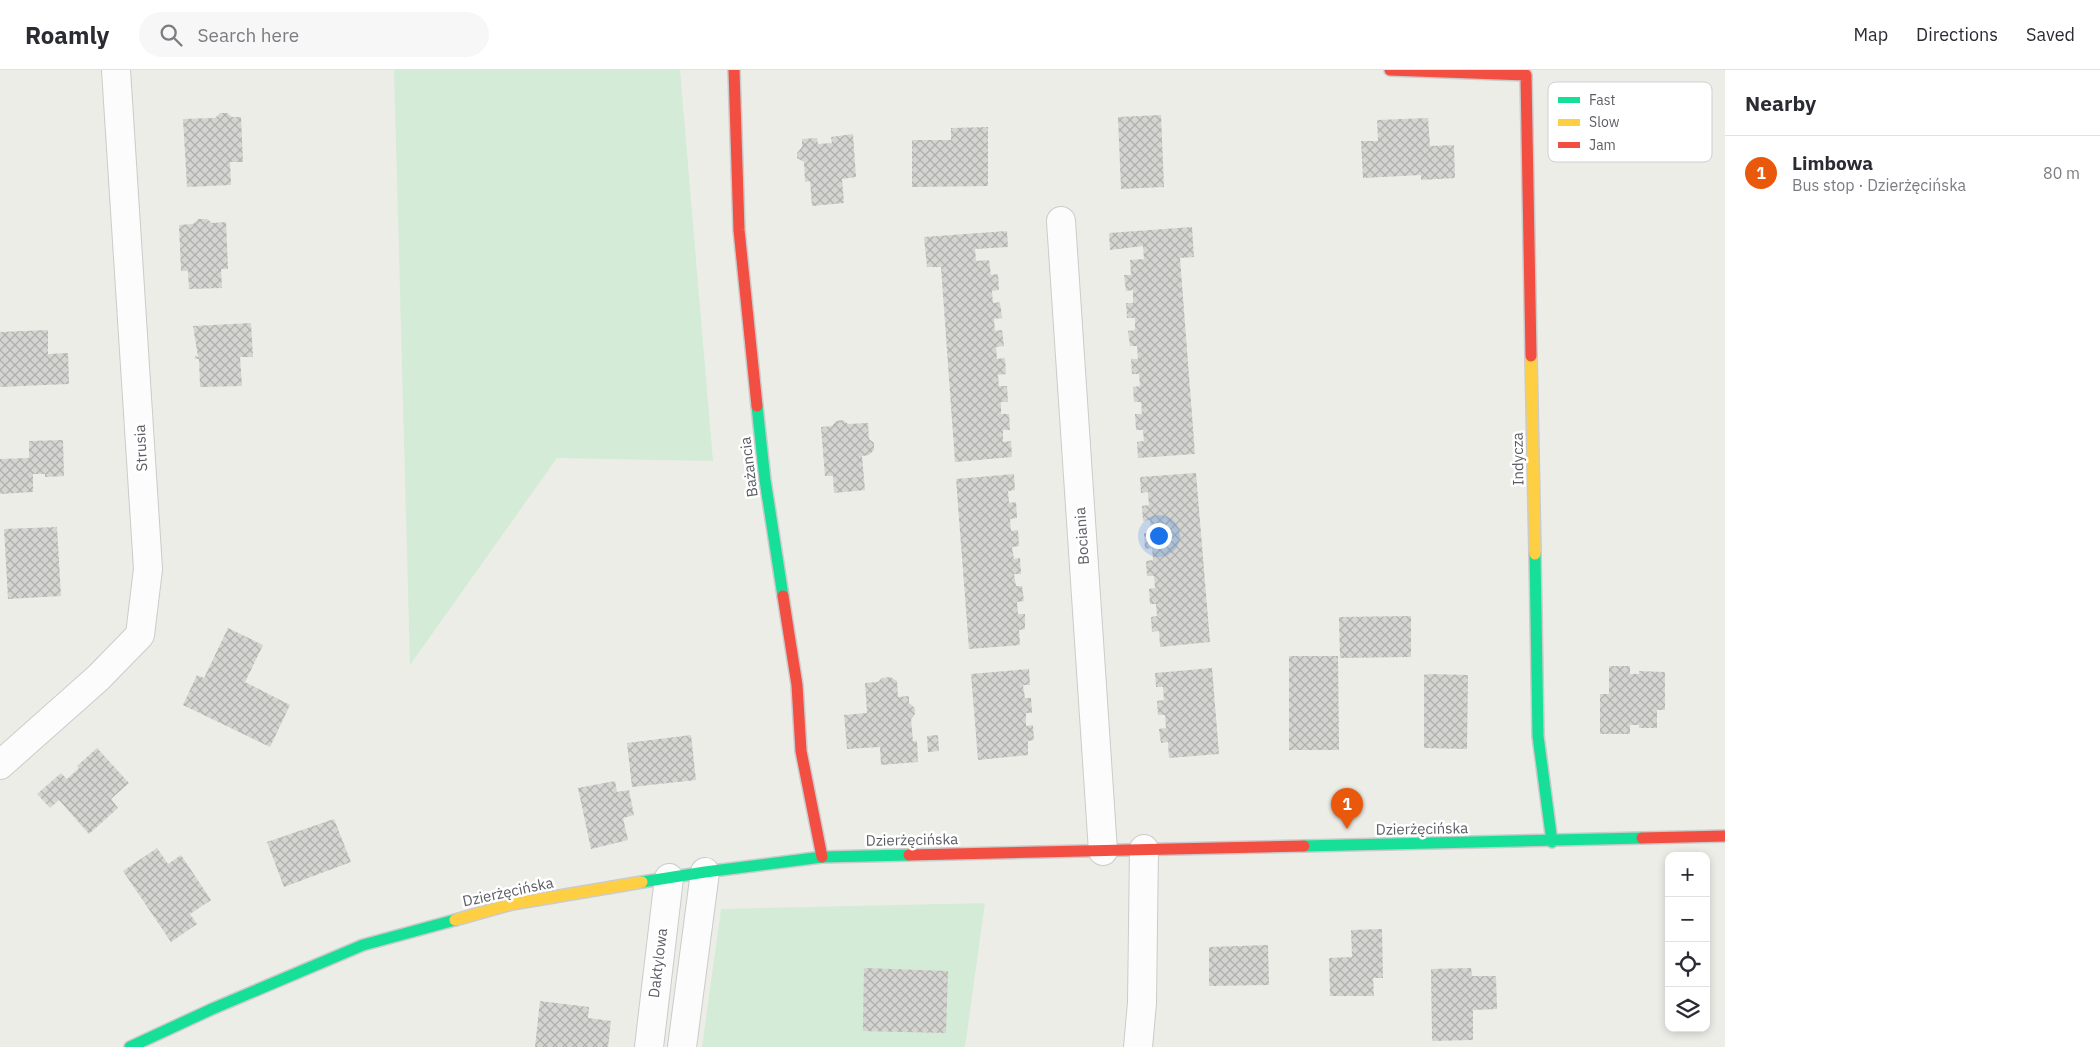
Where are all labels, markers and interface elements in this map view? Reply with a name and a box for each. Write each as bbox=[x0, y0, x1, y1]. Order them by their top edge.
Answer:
search box bbox=[139, 12, 489, 57]
text: Roamly bbox=[25, 19, 109, 51]
icon: search bbox=[157, 21, 185, 49]
text: Search here bbox=[197, 23, 299, 47]
text: Map bbox=[1853, 23, 1888, 46]
text: Directions bbox=[1916, 23, 1998, 46]
text: Saved bbox=[2026, 23, 2075, 46]
legend bbox=[1548, 82, 1712, 162]
text: Nearby bbox=[1745, 89, 1816, 117]
text: Fast bbox=[1589, 91, 1615, 109]
text: Slow bbox=[1589, 113, 1620, 131]
text: Jam bbox=[1589, 136, 1616, 154]
text: Limbowa bbox=[1792, 151, 1873, 175]
text: 1 bbox=[1756, 163, 1766, 183]
text: 80 m bbox=[2043, 163, 2080, 183]
text: Bus stop · Dzierżęcińska bbox=[1792, 175, 1966, 195]
street label: Strusia bbox=[130, 424, 151, 472]
street label: Indycza bbox=[1508, 432, 1527, 486]
street label: Bażancia bbox=[735, 436, 762, 498]
street label: Bociania bbox=[1070, 507, 1093, 566]
your location bbox=[1146, 523, 1172, 549]
pin: 1 bbox=[1331, 788, 1363, 829]
street label: Dzierżęcińska bbox=[1376, 818, 1468, 839]
street label: Dzierżęcińska bbox=[866, 829, 958, 850]
map controls bbox=[1665, 852, 1710, 1032]
button: + bbox=[1665, 852, 1710, 897]
street label: Dzierżęcińska bbox=[461, 873, 555, 910]
button: − bbox=[1665, 897, 1710, 942]
street label: Daktylowa bbox=[644, 927, 671, 999]
button: locate bbox=[1665, 942, 1710, 987]
button: layers bbox=[1665, 987, 1710, 1032]

